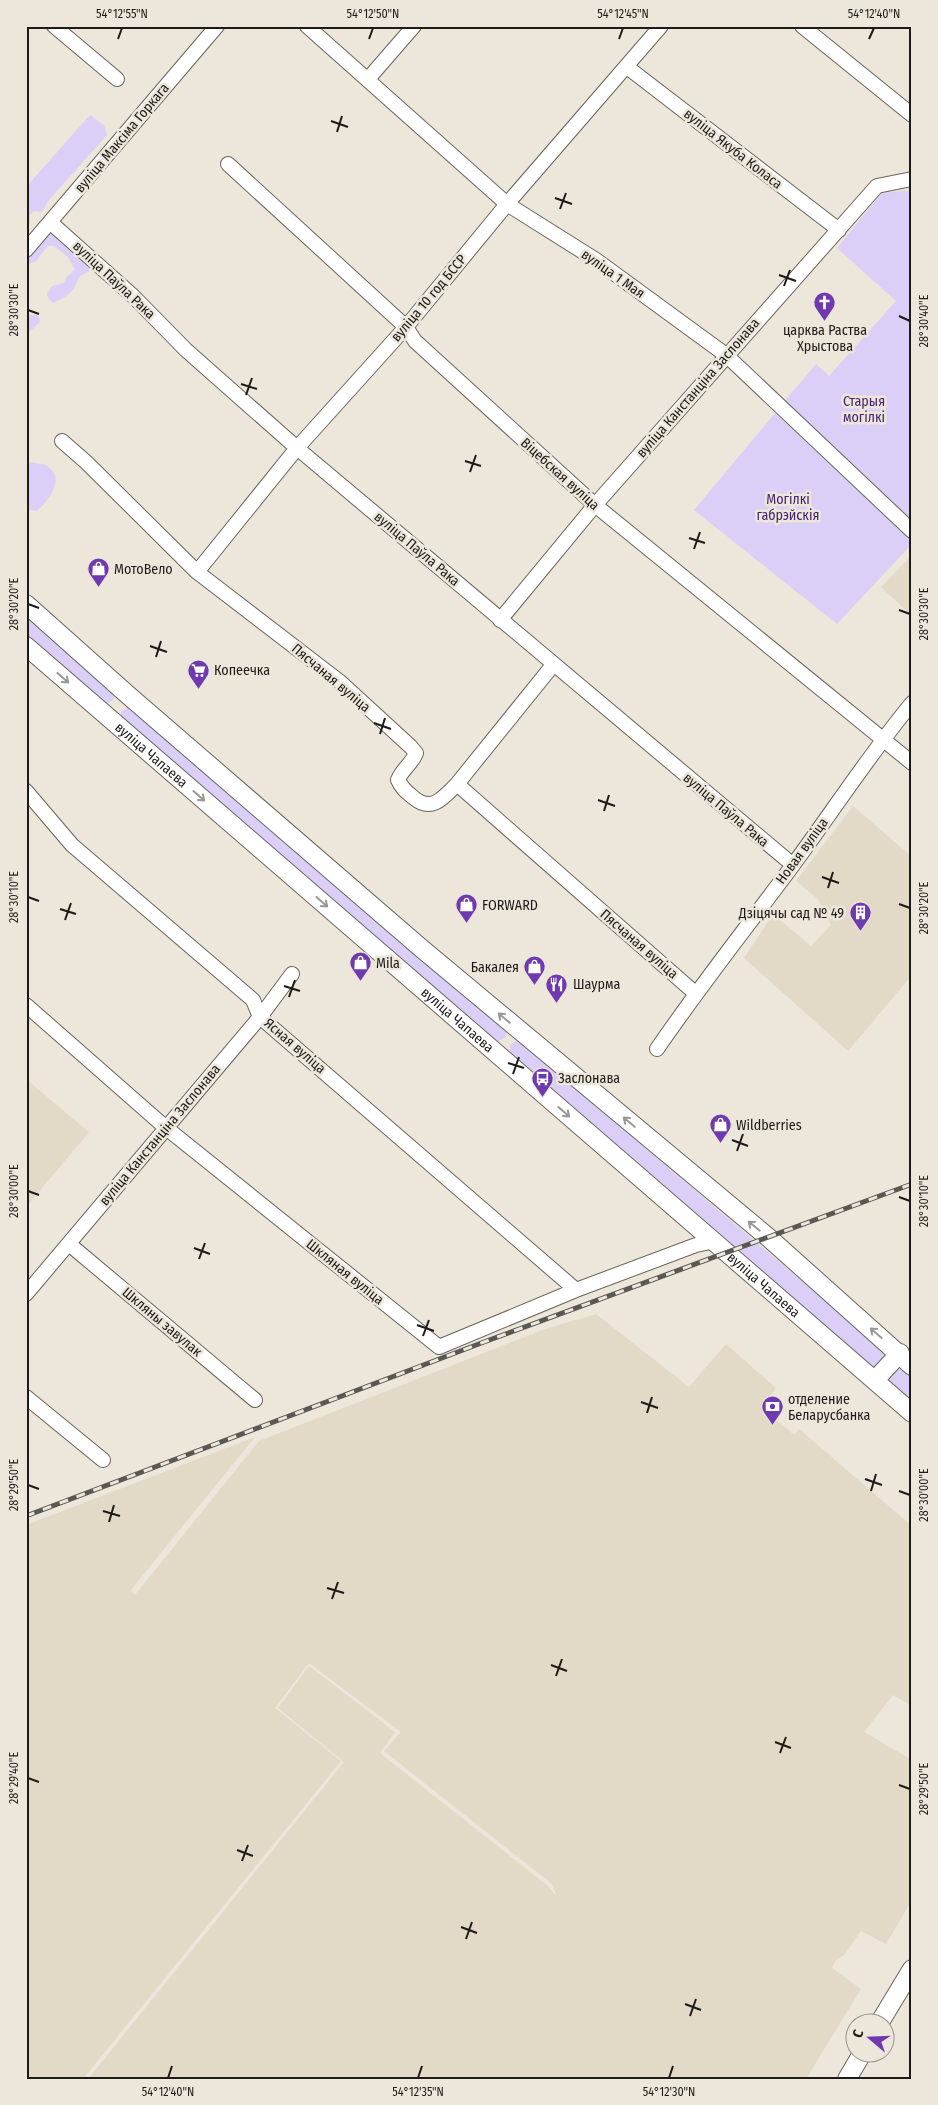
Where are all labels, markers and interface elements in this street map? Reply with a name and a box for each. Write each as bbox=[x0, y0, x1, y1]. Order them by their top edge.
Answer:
text: 54°12'55"N bbox=[96, 7, 148, 21]
text: 54°12'50"N bbox=[347, 7, 399, 21]
text: 54°12'45"N bbox=[597, 7, 649, 21]
text: 54°12'40"N bbox=[848, 7, 900, 21]
street label: вуліца Максіма Горкага bbox=[71, 80, 173, 196]
street label: вуліца Якуба Коласа bbox=[680, 105, 786, 193]
street label: вуліца Паўла Рака bbox=[69, 237, 159, 323]
street label: вуліца 1 Мая bbox=[578, 246, 648, 302]
street label: вуліца 10 год БССР bbox=[388, 251, 470, 345]
text: 28°30'30"E bbox=[7, 283, 21, 336]
church icon: царква Раства Хрыстова bbox=[813, 290, 837, 321]
text: 28°30'40"E bbox=[917, 294, 931, 347]
street label: вуліца Канстанціна Заслонава bbox=[633, 315, 763, 461]
place label: царква Раства Хрыстова bbox=[783, 322, 867, 355]
park label: Старыя могілкі bbox=[843, 393, 885, 426]
street label: Віцебская вуліца bbox=[517, 434, 603, 514]
park label: Могілкі габрэйскія bbox=[757, 491, 819, 524]
street label: вуліца Паўла Рака bbox=[371, 508, 463, 590]
shop icon: МотоВело bbox=[86, 557, 110, 588]
place label: МотоВело bbox=[114, 561, 173, 578]
text: 28°30'20"E bbox=[7, 577, 21, 630]
text: 28°30'30"E bbox=[917, 587, 931, 640]
street label: Пясчаная вуліца bbox=[288, 640, 374, 716]
supermarket icon: Копеечка bbox=[186, 658, 210, 689]
place label: Копеечка bbox=[214, 662, 270, 679]
one-way arrow bbox=[57, 672, 70, 684]
street label: вуліца Чапаева bbox=[112, 718, 191, 791]
street label: вуліца Паўла Рака bbox=[680, 769, 772, 851]
one-way arrow bbox=[193, 790, 206, 801]
street label: Новая вуліца bbox=[772, 814, 832, 887]
text: 28°30'10"E bbox=[7, 871, 21, 923]
text: 28°30'20"E bbox=[917, 881, 931, 934]
shop icon: FORWARD bbox=[454, 893, 478, 924]
one-way arrow bbox=[316, 896, 329, 908]
place label: FORWARD bbox=[482, 897, 538, 914]
building icon: Дзіцячы сад № 49 bbox=[848, 901, 872, 932]
place label: Дзіцячы сад № 49 bbox=[738, 905, 844, 922]
street label: Пясчаная вуліца bbox=[597, 906, 682, 983]
shop icon: Mila bbox=[348, 951, 372, 982]
place label: Mila bbox=[376, 955, 400, 972]
shop icon: Бакалея bbox=[523, 955, 547, 986]
place label: Бакалея bbox=[471, 959, 519, 976]
restaurant icon: Шаурма bbox=[545, 972, 569, 1003]
place label: Шаурма bbox=[573, 976, 620, 993]
street label: вуліца Чапаева bbox=[418, 984, 498, 1056]
one-way arrow bbox=[498, 1012, 511, 1023]
street label: Ясная вуліца bbox=[261, 1015, 329, 1077]
street label: вуліца Канстанціна Заслонава bbox=[96, 1061, 224, 1209]
bus stop icon: Заслонава bbox=[530, 1066, 554, 1097]
place label: Заслонава bbox=[558, 1070, 620, 1087]
one-way arrow bbox=[557, 1106, 570, 1117]
shop icon: Wildberries bbox=[708, 1113, 732, 1144]
one-way arrow bbox=[622, 1116, 635, 1128]
place label: Wildberries bbox=[736, 1117, 802, 1134]
text: 28°30'00"E bbox=[7, 1164, 21, 1218]
text: 28°30'10"E bbox=[917, 1175, 931, 1227]
one-way arrow bbox=[747, 1220, 760, 1231]
street label: Шкляная вуліца bbox=[303, 1236, 387, 1308]
street label: вуліца Чапаева bbox=[724, 1249, 804, 1321]
street label: Шкляны завулак bbox=[119, 1284, 206, 1361]
one-way arrow bbox=[869, 1327, 882, 1338]
place label: отделение Беларусбанка bbox=[788, 1391, 870, 1424]
bank icon: отделение Беларусбанка bbox=[760, 1395, 784, 1426]
text: 28°29'50"E bbox=[7, 1459, 21, 1511]
text: 28°30'00"E bbox=[917, 1468, 931, 1522]
text: 28°29'40"E bbox=[7, 1752, 21, 1804]
text: 28°29'50"E bbox=[917, 1763, 931, 1815]
north arrow bbox=[846, 2012, 896, 2062]
text: С bbox=[849, 2027, 868, 2040]
text: 54°12'40"N bbox=[142, 2085, 194, 2099]
text: 54°12'35"N bbox=[392, 2085, 444, 2099]
text: 54°12'30"N bbox=[643, 2085, 695, 2099]

